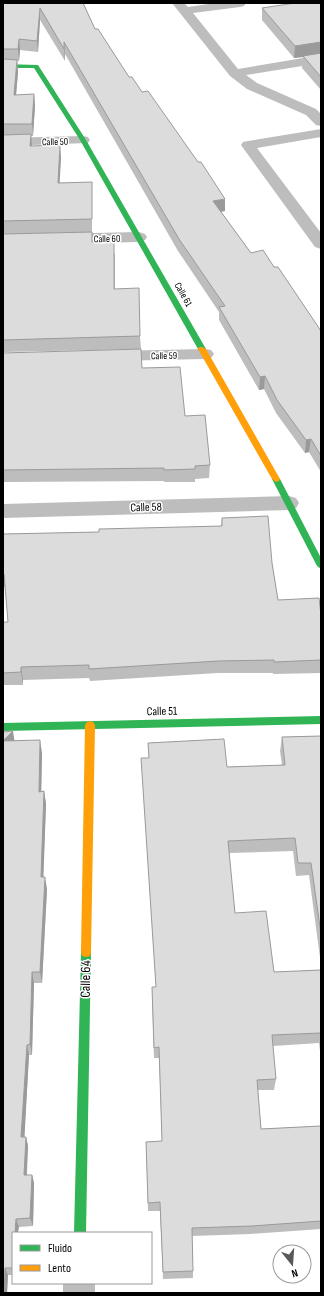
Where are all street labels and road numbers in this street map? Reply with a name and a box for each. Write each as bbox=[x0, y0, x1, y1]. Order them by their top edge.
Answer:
street label: Calle 50 bbox=[42, 136, 68, 148]
street label: Calle 60 bbox=[94, 233, 120, 245]
street label: Calle 61 bbox=[172, 280, 195, 309]
street label: Calle 59 bbox=[151, 350, 177, 362]
street label: Calle 58 bbox=[130, 499, 162, 516]
street label: Calle 51 bbox=[147, 704, 178, 719]
street label: Calle 64 bbox=[77, 960, 94, 998]

